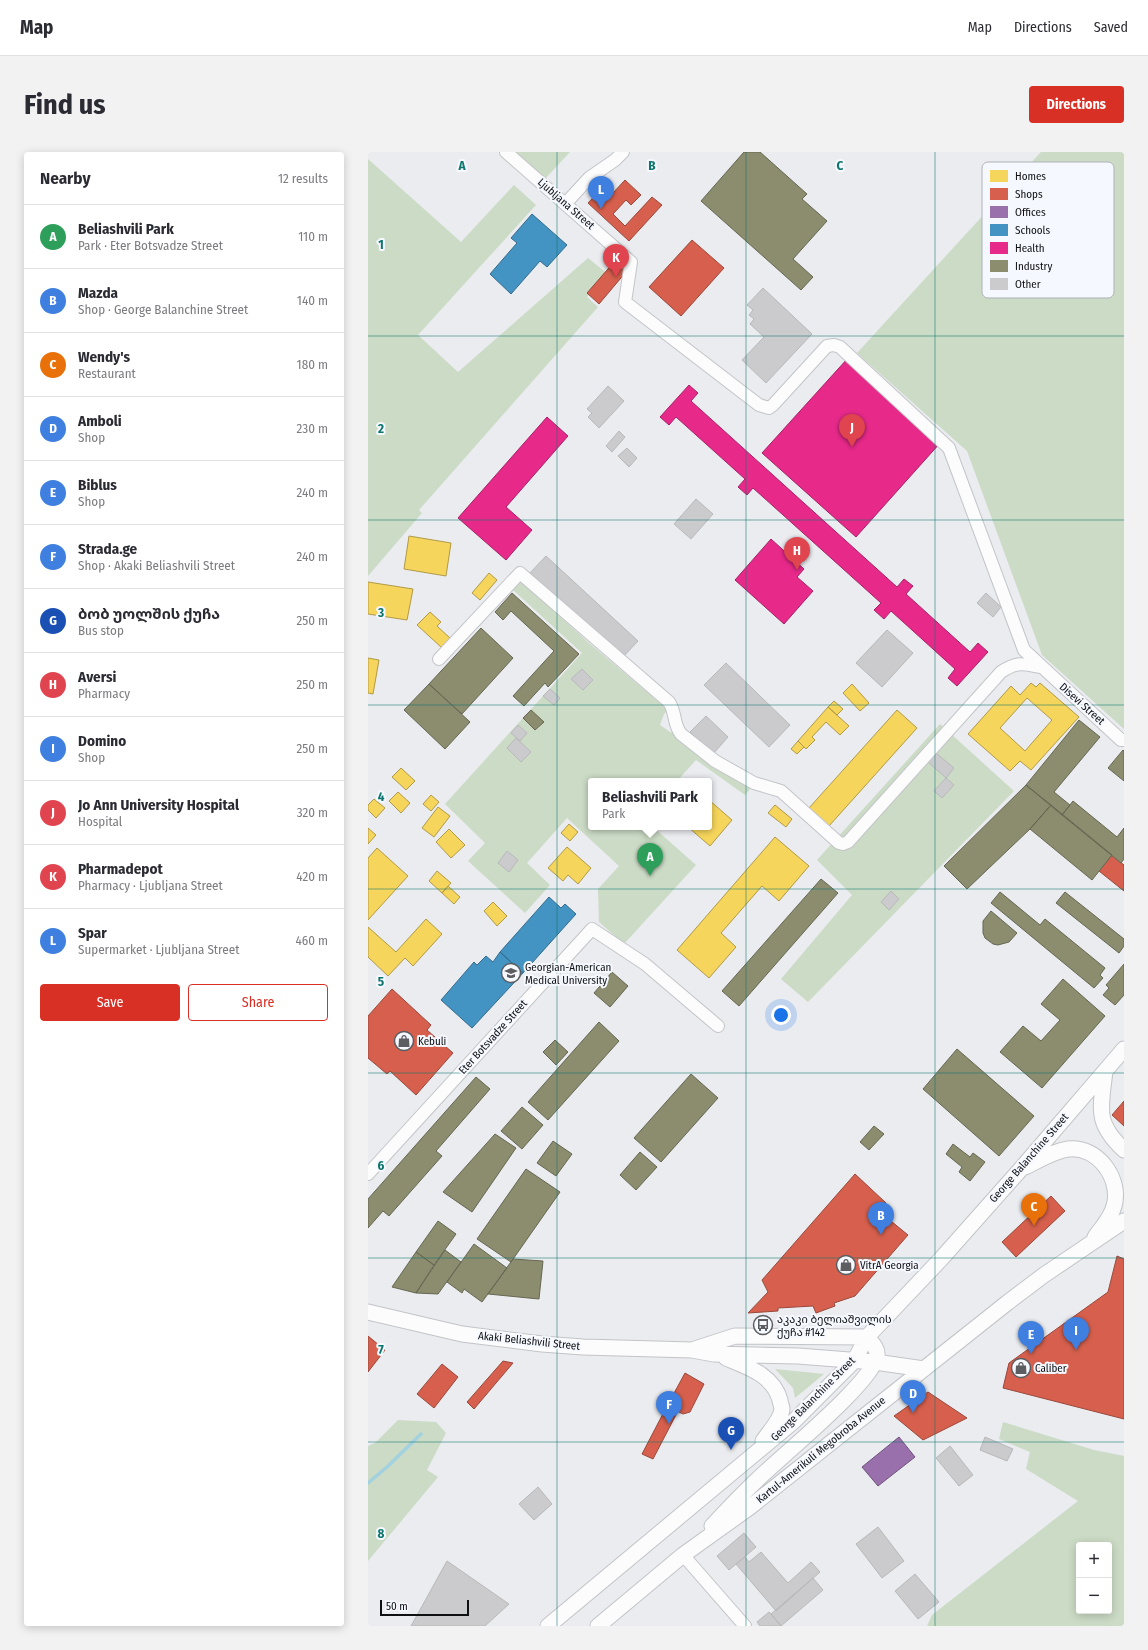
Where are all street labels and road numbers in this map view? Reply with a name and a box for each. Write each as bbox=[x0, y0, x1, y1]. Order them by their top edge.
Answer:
street label: Ljubljana Street bbox=[535, 176, 597, 232]
street label: Disevi Street bbox=[1057, 680, 1108, 728]
street label: Eter Botsvadze Street bbox=[456, 997, 530, 1077]
street label: George Balanchine Street bbox=[987, 1111, 1071, 1205]
street label: Akaki Beliashvili Street bbox=[477, 1329, 581, 1353]
street label: George Balanchine Street bbox=[768, 1354, 858, 1444]
street label: Kartul-Amerikuli Megobroba Avenue bbox=[754, 1394, 888, 1506]

